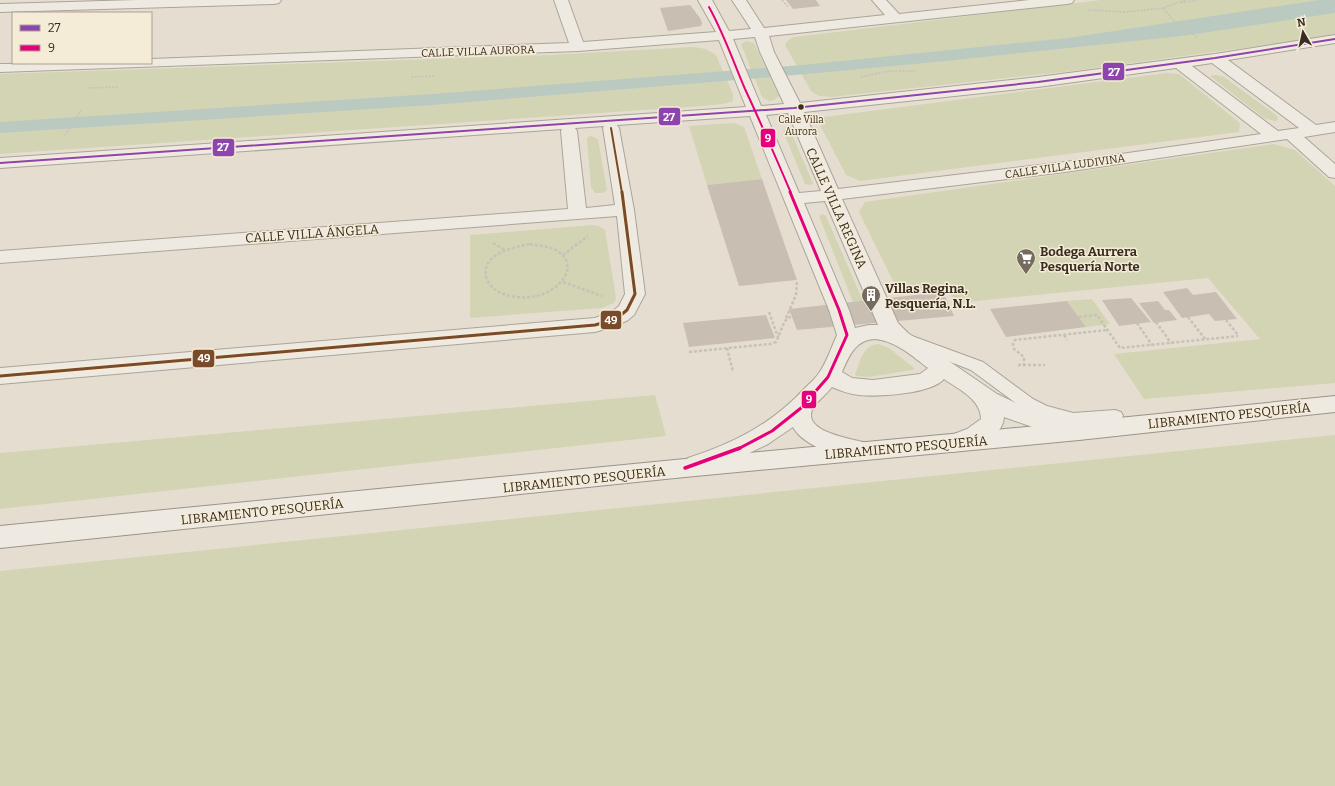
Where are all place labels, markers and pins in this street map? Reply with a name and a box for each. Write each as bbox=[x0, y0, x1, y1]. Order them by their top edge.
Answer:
marker: Calle Villa Aurora bbox=[796, 102, 806, 112]
place label: Calle Villa Aurora bbox=[778, 114, 824, 138]
place label: Bodega Aurrera Pesquería Norte bbox=[1040, 244, 1140, 274]
supermarket icon: Bodega Aurrera Pesquería Norte bbox=[1015, 247, 1037, 275]
place label: Villas Regina, Pesquería, N.L. bbox=[885, 281, 976, 311]
building icon: Villas Regina, Pesquería, N.L. bbox=[860, 284, 882, 312]

